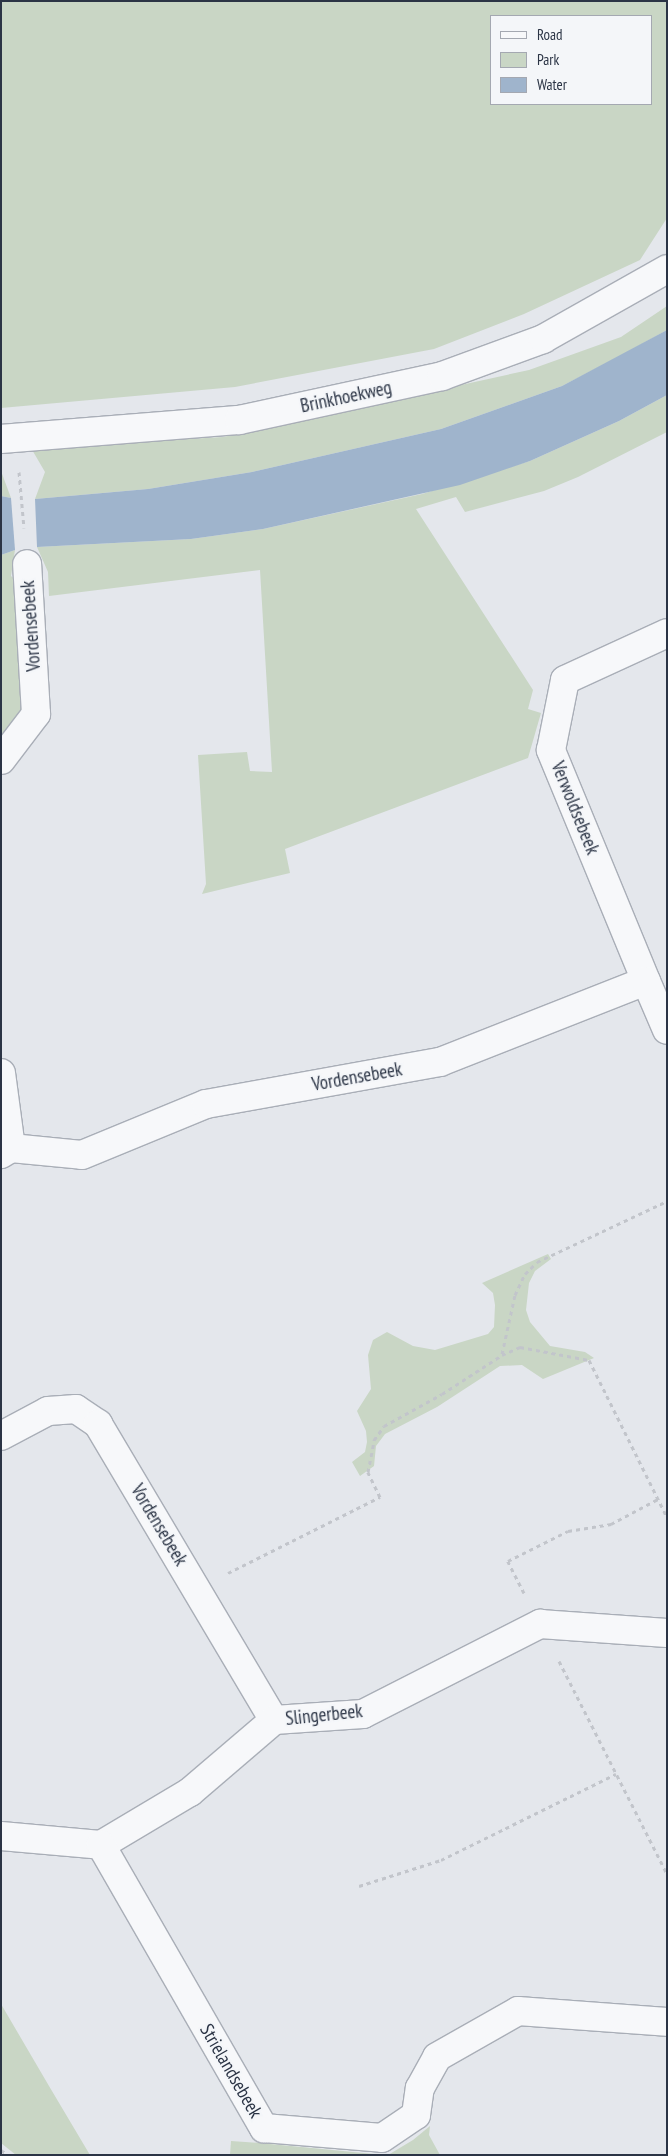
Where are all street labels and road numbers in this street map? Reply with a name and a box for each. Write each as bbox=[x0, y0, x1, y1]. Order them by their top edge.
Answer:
street label: Brinkhoekweg bbox=[298, 376, 394, 418]
street label: Vordensebeek bbox=[16, 580, 46, 672]
street label: Verwoldsebeek bbox=[546, 758, 604, 858]
street label: Vordensebeek bbox=[310, 1058, 404, 1096]
street label: Vordensebeek bbox=[126, 1480, 192, 1570]
street label: Slingerbeek bbox=[284, 1700, 364, 1730]
street label: Strielandsebeek bbox=[195, 2020, 267, 2122]

